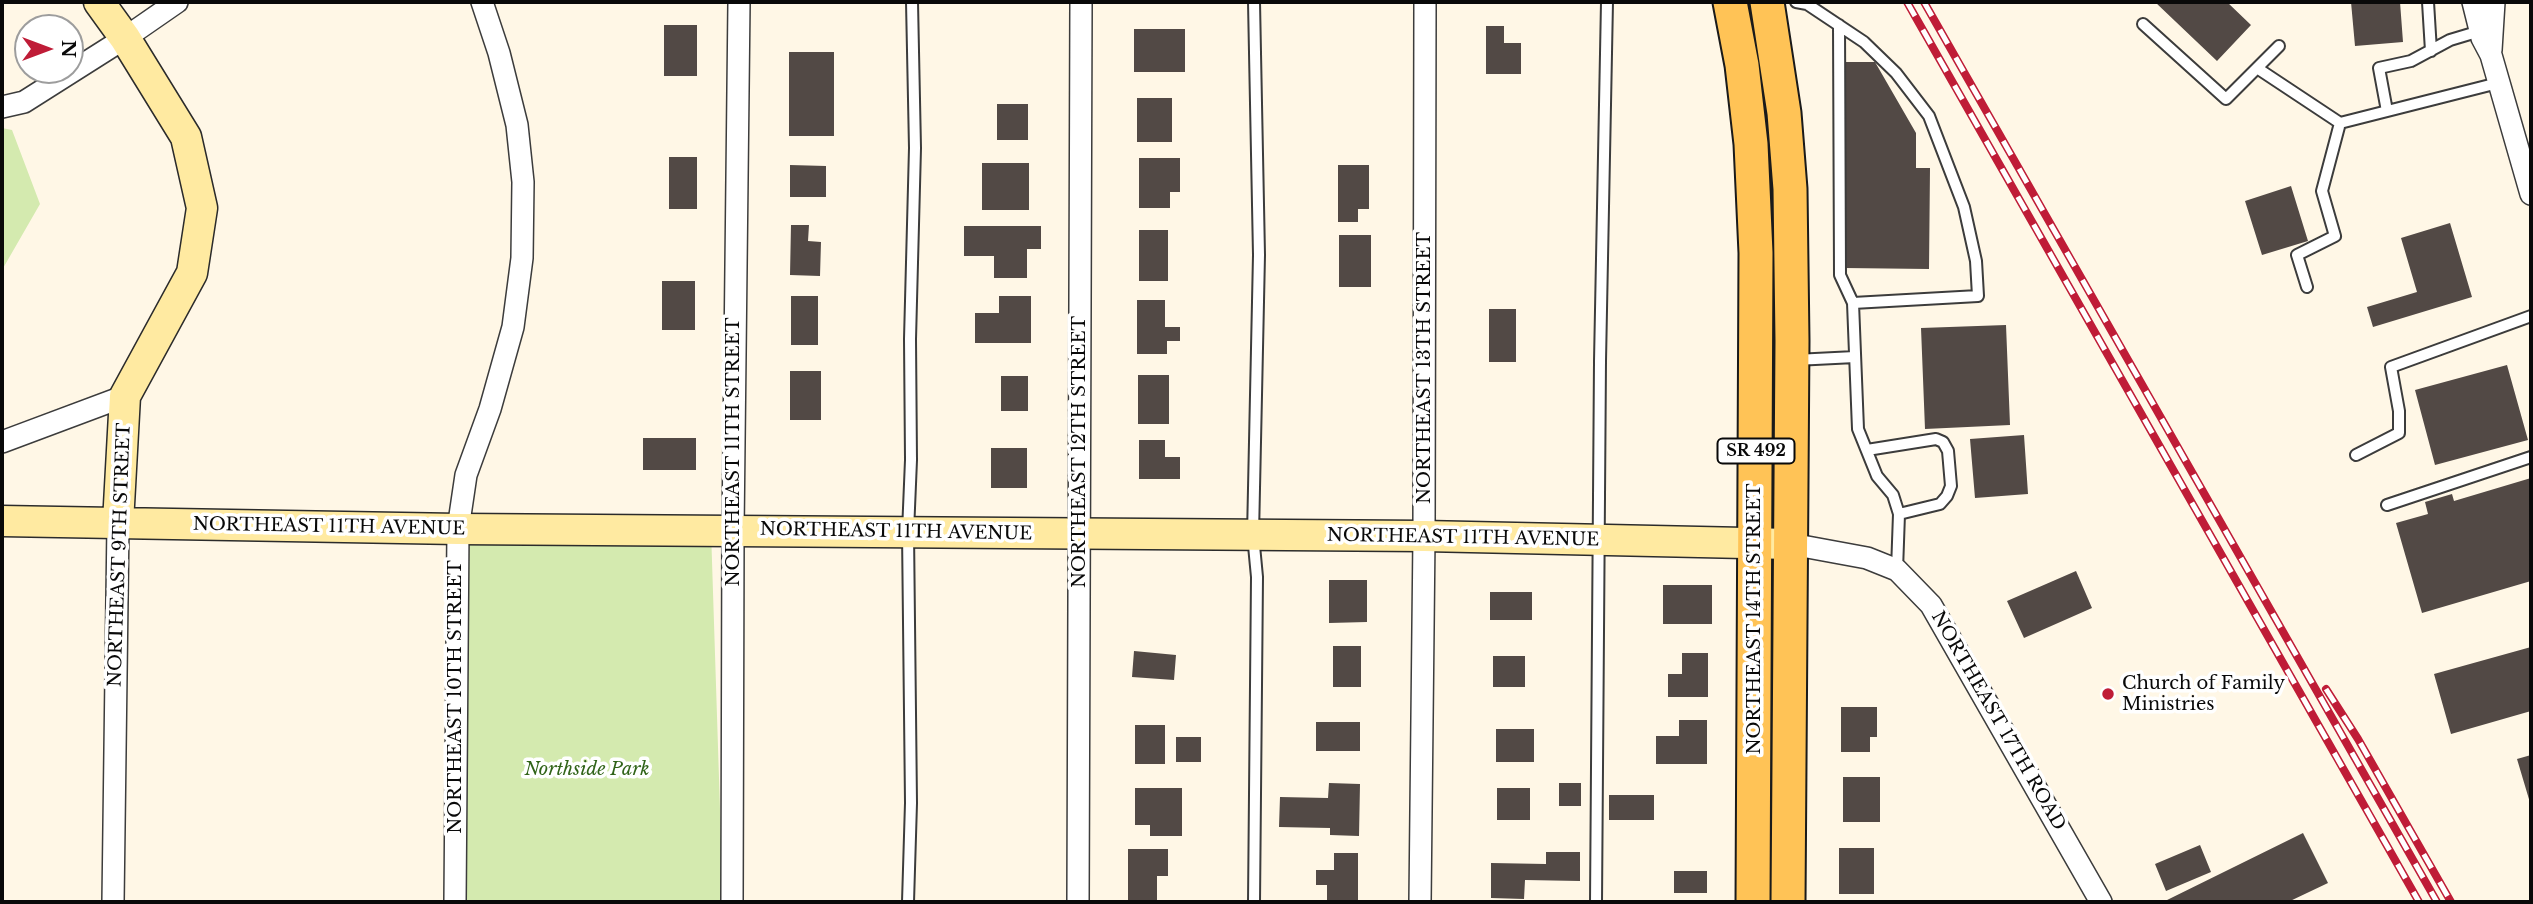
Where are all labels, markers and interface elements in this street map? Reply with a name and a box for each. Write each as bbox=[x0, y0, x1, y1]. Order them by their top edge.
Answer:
north arrow bbox=[14, 14, 84, 84]
text: N bbox=[57, 40, 80, 58]
street label: NORTHEAST 13TH STREET bbox=[1414, 232, 1436, 504]
street label: NORTHEAST 12TH STREET bbox=[1069, 316, 1091, 588]
street label: NORTHEAST 11TH STREET bbox=[723, 318, 745, 586]
street label: NORTHEAST 9TH STREET bbox=[105, 423, 135, 687]
road number: SR 492 bbox=[1718, 438, 1795, 464]
street label: NORTHEAST 14TH STREET bbox=[1744, 484, 1766, 754]
street label: NORTHEAST 11TH AVENUE bbox=[193, 514, 465, 540]
street label: NORTHEAST 11TH AVENUE bbox=[760, 519, 1032, 545]
street label: NORTHEAST 11TH AVENUE bbox=[1327, 525, 1599, 551]
street label: NORTHEAST 10TH STREET bbox=[445, 560, 467, 834]
street label: NORTHEAST 17TH ROAD bbox=[1926, 608, 2070, 834]
place label: Church of Family Ministries bbox=[2122, 673, 2285, 716]
marker: Church of Family Ministries bbox=[2100, 686, 2116, 702]
park label: Northside Park bbox=[524, 759, 650, 781]

